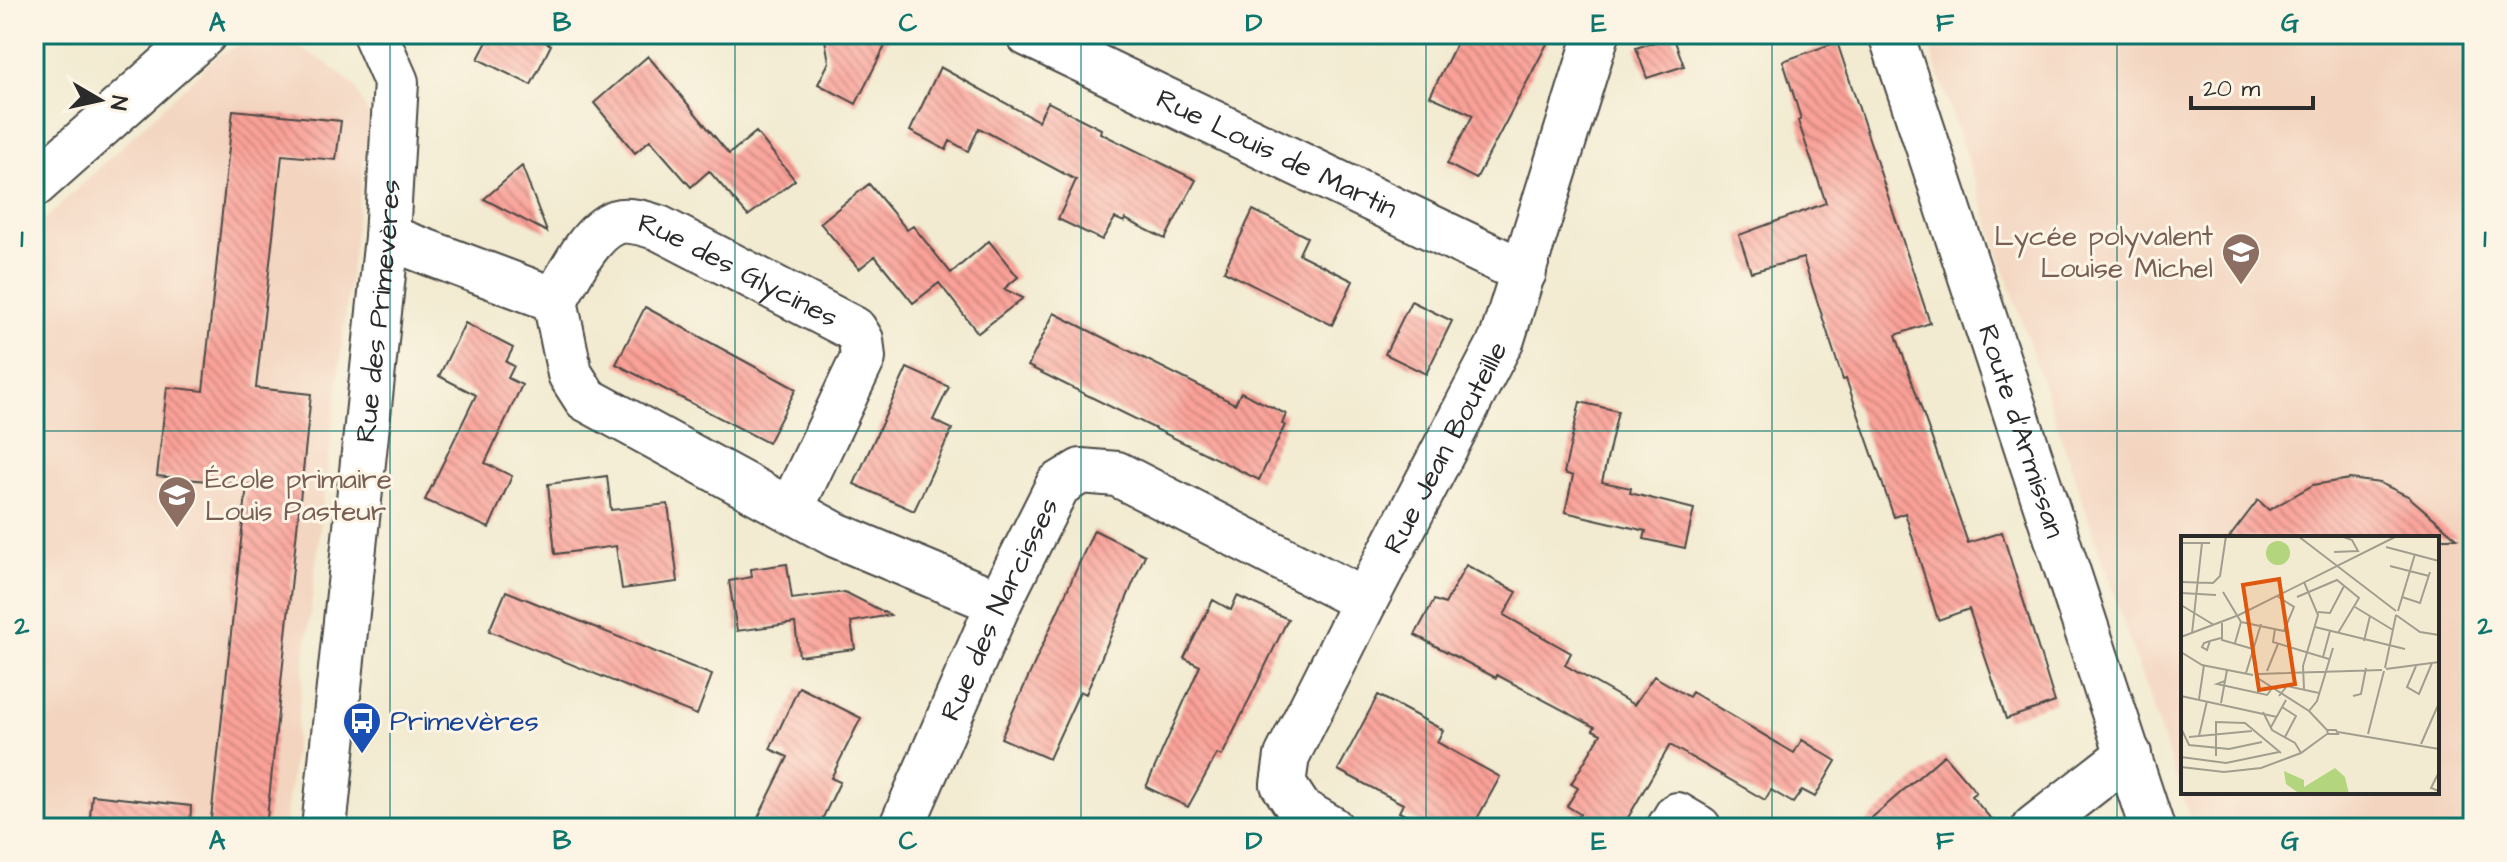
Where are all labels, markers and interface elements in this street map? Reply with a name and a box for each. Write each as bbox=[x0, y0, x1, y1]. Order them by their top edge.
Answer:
text: A bbox=[209, 5, 226, 41]
text: B bbox=[553, 5, 572, 41]
text: C bbox=[899, 5, 918, 41]
text: D bbox=[1246, 5, 1263, 41]
text: E bbox=[1591, 5, 1607, 41]
text: F bbox=[1936, 5, 1955, 41]
text: G bbox=[2281, 5, 2299, 41]
north arrow bbox=[60, 60, 140, 140]
scale bar bbox=[2191, 60, 2313, 110]
text: 20 m bbox=[2203, 72, 2260, 106]
street label: Rue Louis de Martin bbox=[1150, 79, 1404, 228]
text: N bbox=[102, 94, 135, 112]
street label: Rue des Primevères bbox=[346, 178, 410, 444]
street label: Rue des Glycines bbox=[634, 203, 845, 337]
place label: Lycée polyvalent Louise Michel bbox=[1994, 217, 2214, 288]
text: 1 bbox=[20, 221, 24, 257]
text: 1 bbox=[2483, 221, 2487, 257]
school or university icon: Lycée polyvalent Louise Michel bbox=[2220, 231, 2262, 286]
street label: Route d'Armissan bbox=[1968, 319, 2075, 543]
street label: Rue Jean Bouteille bbox=[1374, 334, 1517, 560]
place label: École primaire Louis Pasteur bbox=[205, 460, 392, 531]
school or university icon: École primaire Louis Pasteur bbox=[156, 474, 198, 529]
street label: Rue des Narcisses bbox=[931, 491, 1068, 727]
inset map bbox=[2181, 536, 2439, 794]
text: 2 bbox=[14, 608, 30, 644]
text: 2 bbox=[2477, 608, 2493, 644]
bus stop icon: Primevères bbox=[341, 700, 383, 755]
place label: Primevères bbox=[390, 702, 539, 741]
text: A bbox=[209, 823, 226, 859]
text: B bbox=[553, 823, 572, 859]
text: C bbox=[899, 823, 918, 859]
text: D bbox=[1246, 823, 1263, 859]
text: E bbox=[1591, 823, 1607, 859]
text: F bbox=[1936, 823, 1955, 859]
text: G bbox=[2281, 823, 2299, 859]

